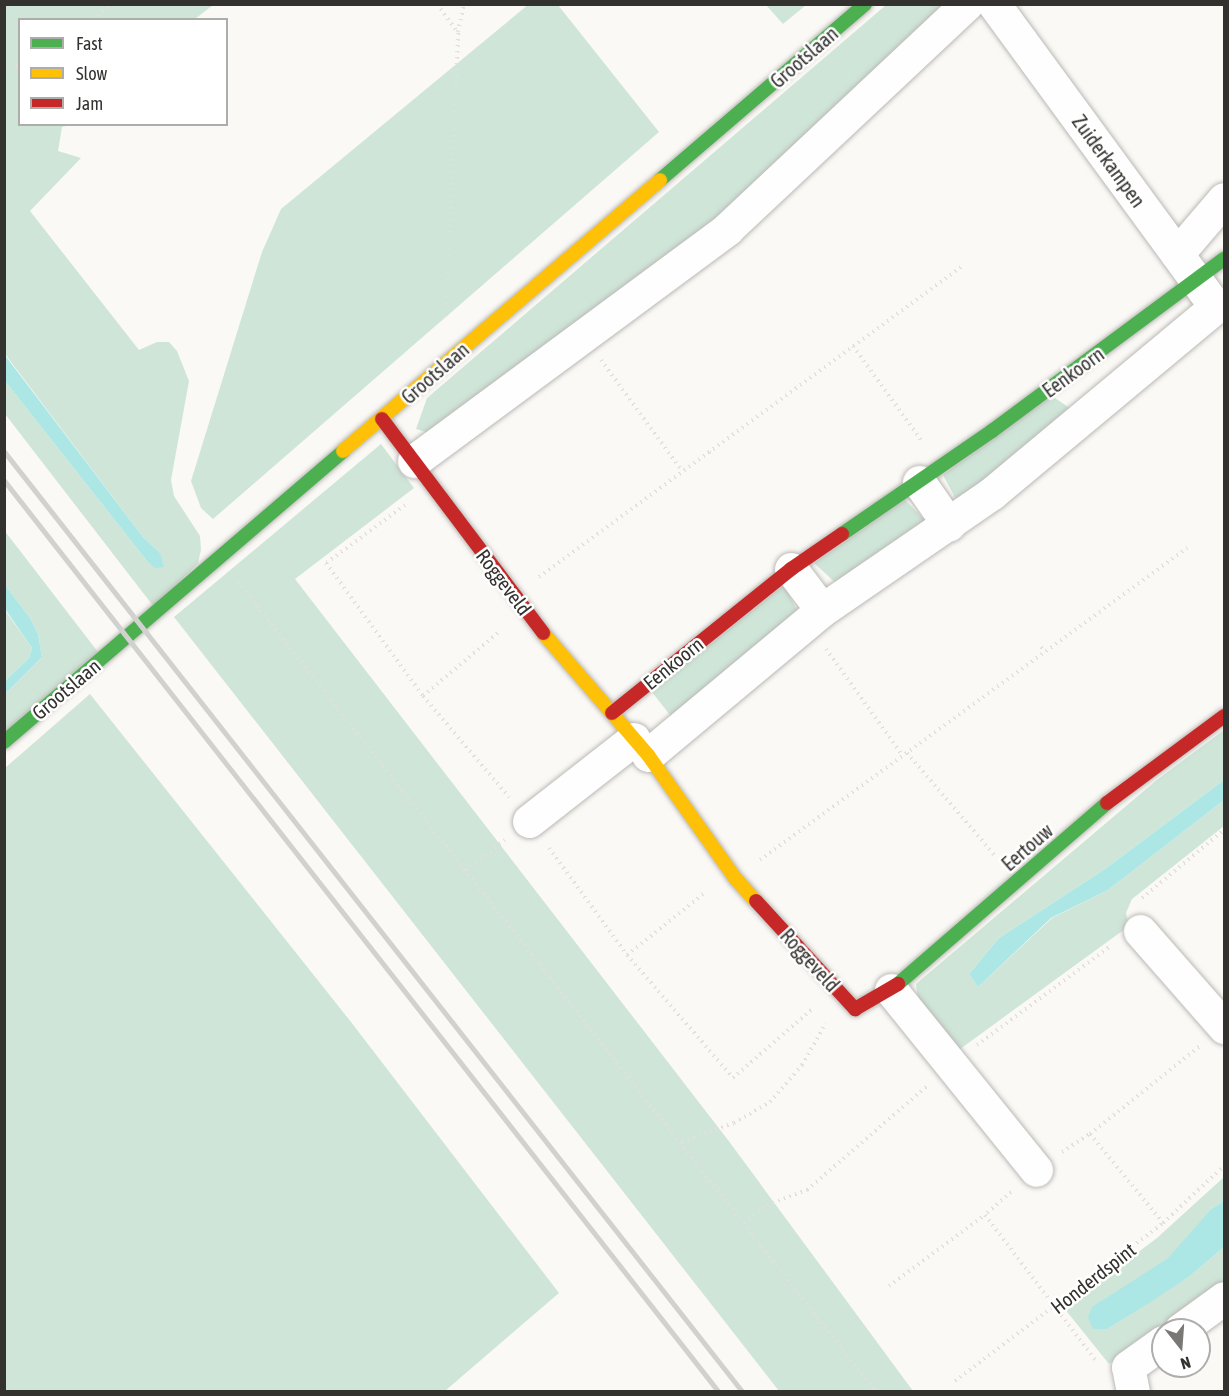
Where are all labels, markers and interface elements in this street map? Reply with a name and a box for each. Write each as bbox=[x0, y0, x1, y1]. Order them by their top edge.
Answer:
legend bbox=[18, 18, 228, 126]
street label: Grootslaan bbox=[765, 21, 843, 93]
text: Fast bbox=[76, 33, 103, 54]
text: Slow bbox=[76, 63, 107, 84]
text: Jam bbox=[76, 93, 103, 114]
street label: Zuiderkampen bbox=[1067, 110, 1151, 212]
street label: Grootslaan bbox=[396, 337, 474, 409]
street label: Eenkoorn bbox=[1038, 342, 1108, 402]
street label: Roggeveld bbox=[471, 544, 537, 620]
street label: Eenkoorn bbox=[638, 632, 708, 694]
street label: Grootslaan bbox=[27, 654, 105, 724]
street label: Eertouw bbox=[997, 818, 1057, 876]
street label: Roggeveld bbox=[776, 924, 844, 996]
street label: Honderdspint bbox=[1046, 1237, 1140, 1319]
north arrow bbox=[1151, 1318, 1211, 1378]
text: N bbox=[1179, 1353, 1193, 1373]

